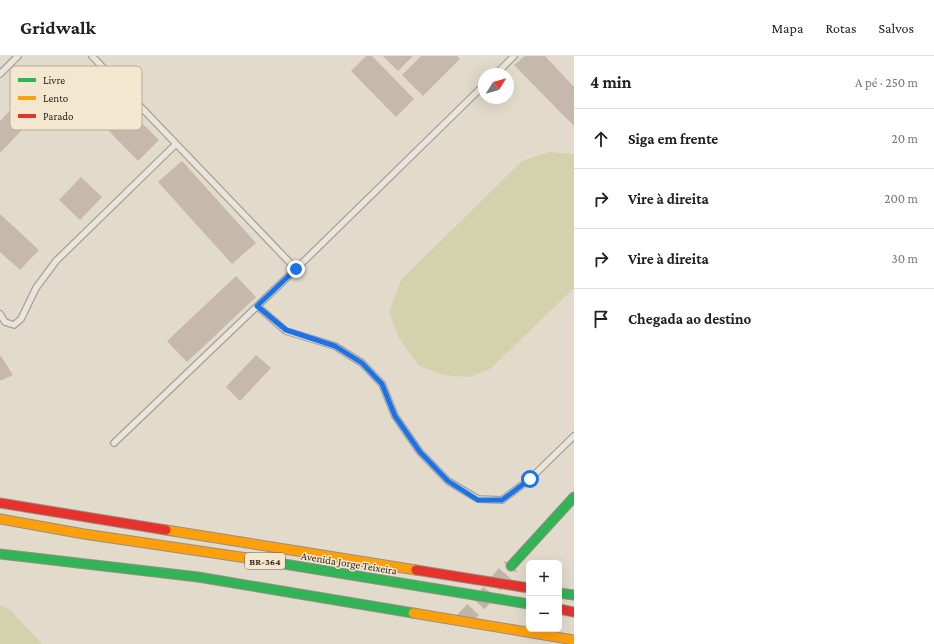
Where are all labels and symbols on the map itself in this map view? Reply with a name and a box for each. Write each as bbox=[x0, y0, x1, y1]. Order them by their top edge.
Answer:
legend bbox=[10, 66, 142, 130]
north arrow bbox=[478, 68, 514, 104]
text: Livre bbox=[43, 74, 65, 86]
text: Lento bbox=[43, 92, 69, 104]
text: Parado bbox=[43, 110, 74, 122]
route end bbox=[287, 260, 305, 278]
route start bbox=[521, 470, 539, 488]
street label: Avenida Jorge Teixeira bbox=[300, 549, 398, 577]
road number: BR-364 bbox=[245, 553, 285, 569]

